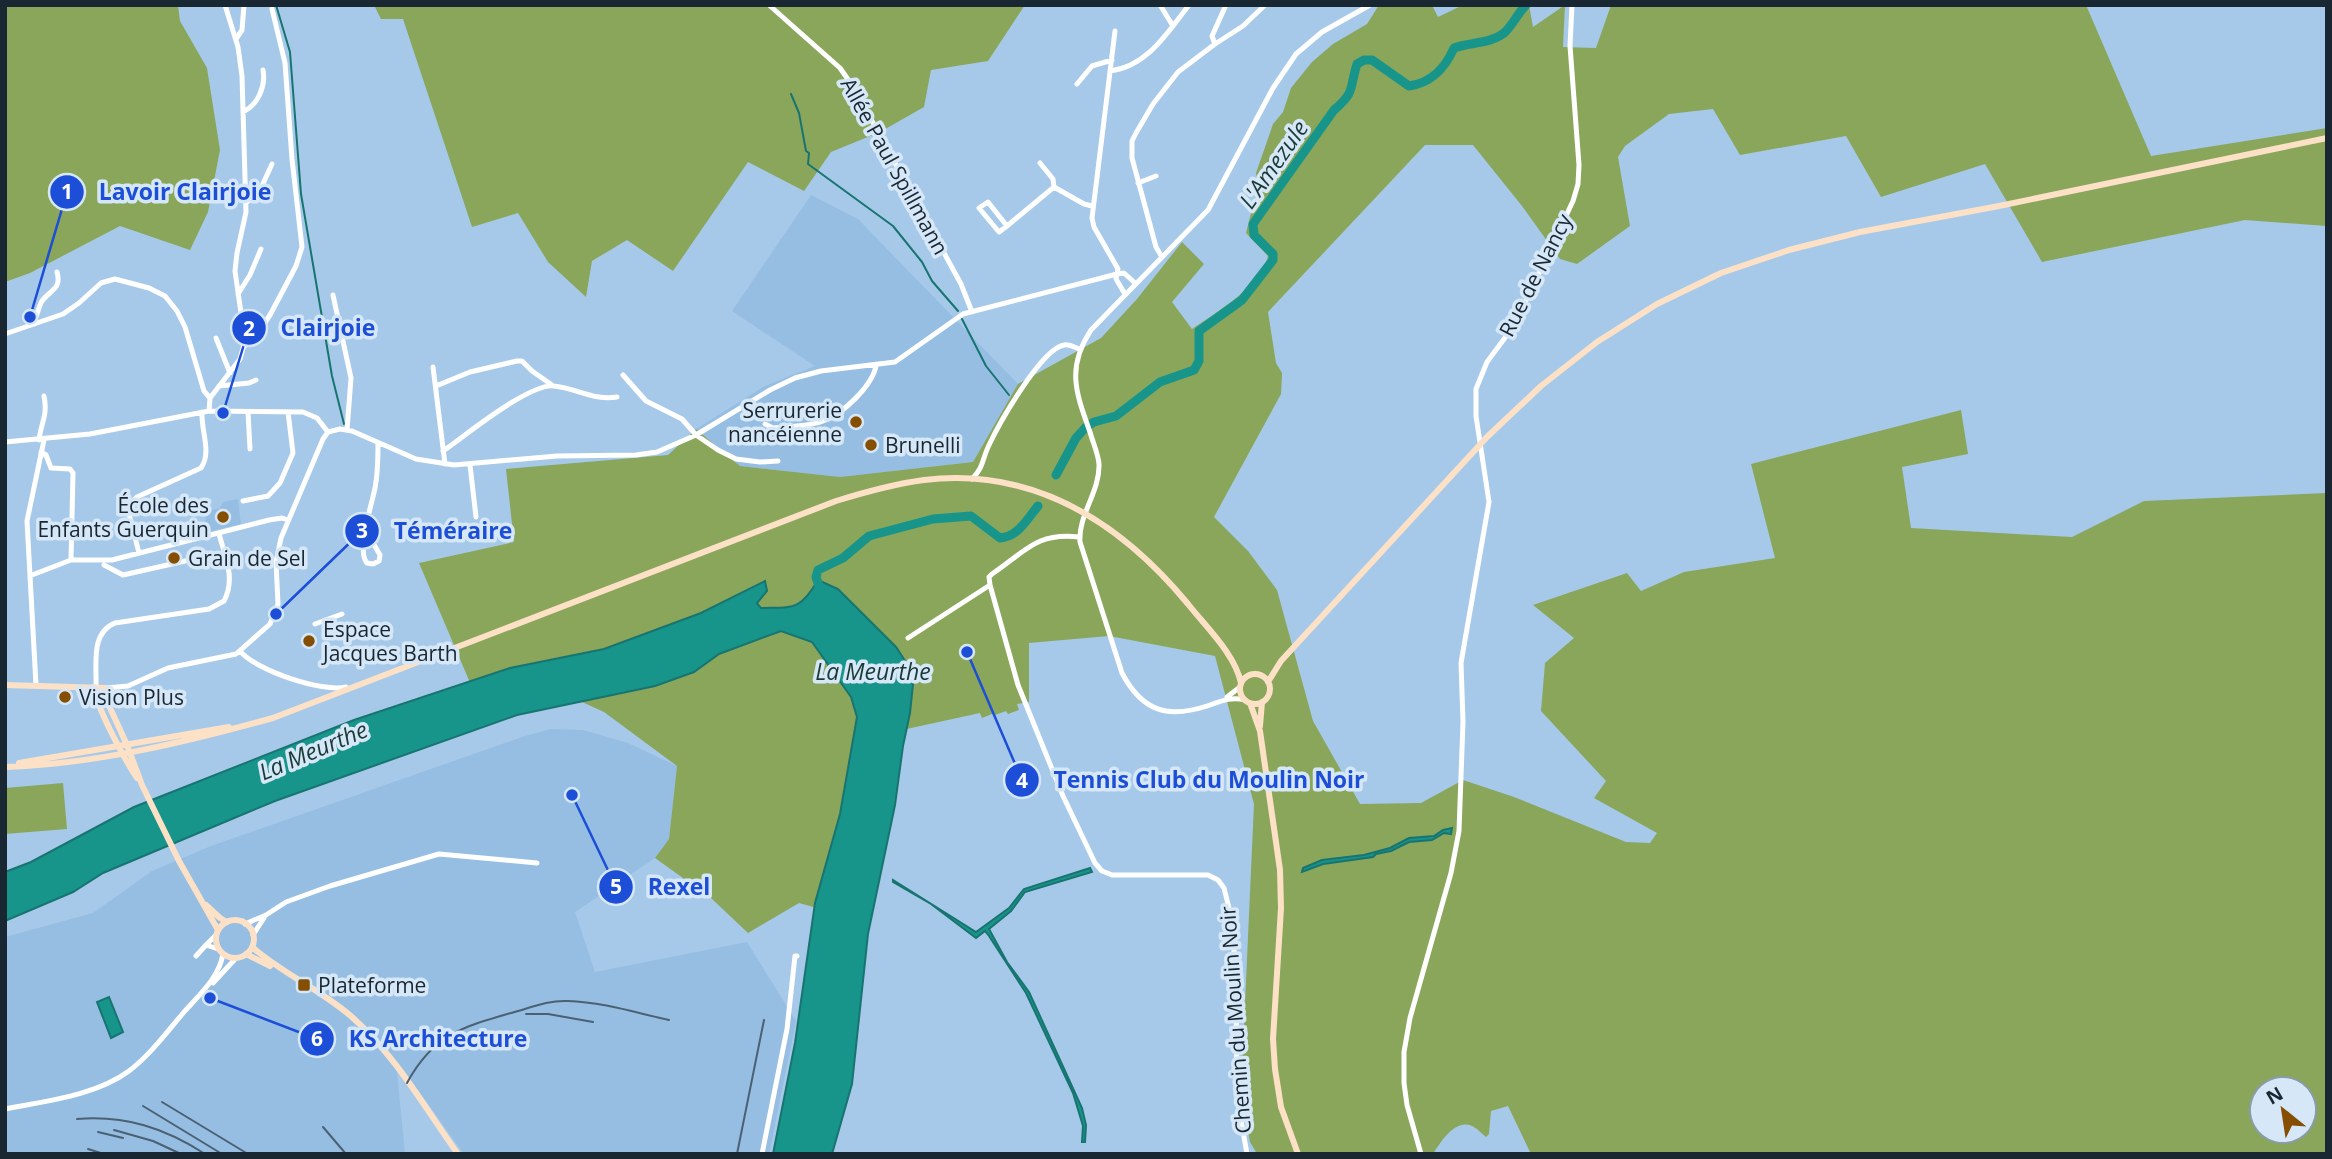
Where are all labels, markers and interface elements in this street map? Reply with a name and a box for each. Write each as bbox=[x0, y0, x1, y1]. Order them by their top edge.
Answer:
street label: Allée Paul Spillmann bbox=[835, 73, 955, 259]
water label: L'Amezule bbox=[1231, 113, 1315, 215]
callout: Lavoir Clairjoie bbox=[50, 170, 285, 214]
text: Lavoir Clairjoie bbox=[99, 175, 271, 207]
text: 1 bbox=[61, 177, 73, 205]
street label: Rue de Nancy bbox=[1492, 208, 1578, 341]
callout: Clairjoie bbox=[232, 306, 390, 350]
text: Clairjoie bbox=[281, 311, 375, 343]
text: 2 bbox=[243, 314, 255, 342]
place label: Serrurerie nancéienne bbox=[728, 396, 842, 448]
marker: Serrurerie nancéienne bbox=[848, 414, 864, 430]
place label: Brunelli bbox=[885, 431, 961, 459]
marker: Brunelli bbox=[863, 437, 879, 453]
place label: École des Enfants Guerquin bbox=[37, 491, 209, 543]
marker: École des Enfants Guerquin bbox=[215, 509, 231, 525]
callout: Téméraire bbox=[345, 509, 526, 553]
text: Téméraire bbox=[394, 514, 512, 546]
text: 3 bbox=[356, 516, 368, 544]
place label: Grain de Sel bbox=[188, 544, 306, 572]
marker: Grain de Sel bbox=[166, 550, 182, 566]
place label: Espace Jacques Barth bbox=[321, 615, 458, 667]
marker: Espace Jacques Barth bbox=[301, 633, 317, 649]
water label: La Meurthe bbox=[815, 655, 931, 687]
place label: Vision Plus bbox=[79, 683, 184, 711]
marker: Vision Plus bbox=[57, 689, 73, 705]
water label: La Meurthe bbox=[254, 713, 372, 787]
callout: Tennis Club du Moulin Noir bbox=[1004, 758, 1378, 802]
text: Tennis Club du Moulin Noir bbox=[1053, 763, 1365, 795]
text: 4 bbox=[1016, 766, 1028, 794]
callout: Rexel bbox=[598, 865, 724, 909]
text: Rexel bbox=[648, 870, 710, 902]
text: 5 bbox=[610, 872, 622, 900]
street label: Chemin du Moulin Noir bbox=[1213, 905, 1257, 1135]
place label: Plateforme bbox=[318, 971, 426, 999]
marker: Plateforme bbox=[296, 977, 312, 993]
callout: KS Architecture bbox=[299, 1017, 541, 1061]
text: KS Architecture bbox=[349, 1022, 527, 1054]
text: 6 bbox=[311, 1024, 323, 1052]
north arrow bbox=[2248, 1075, 2318, 1145]
text: N bbox=[2261, 1080, 2288, 1110]

